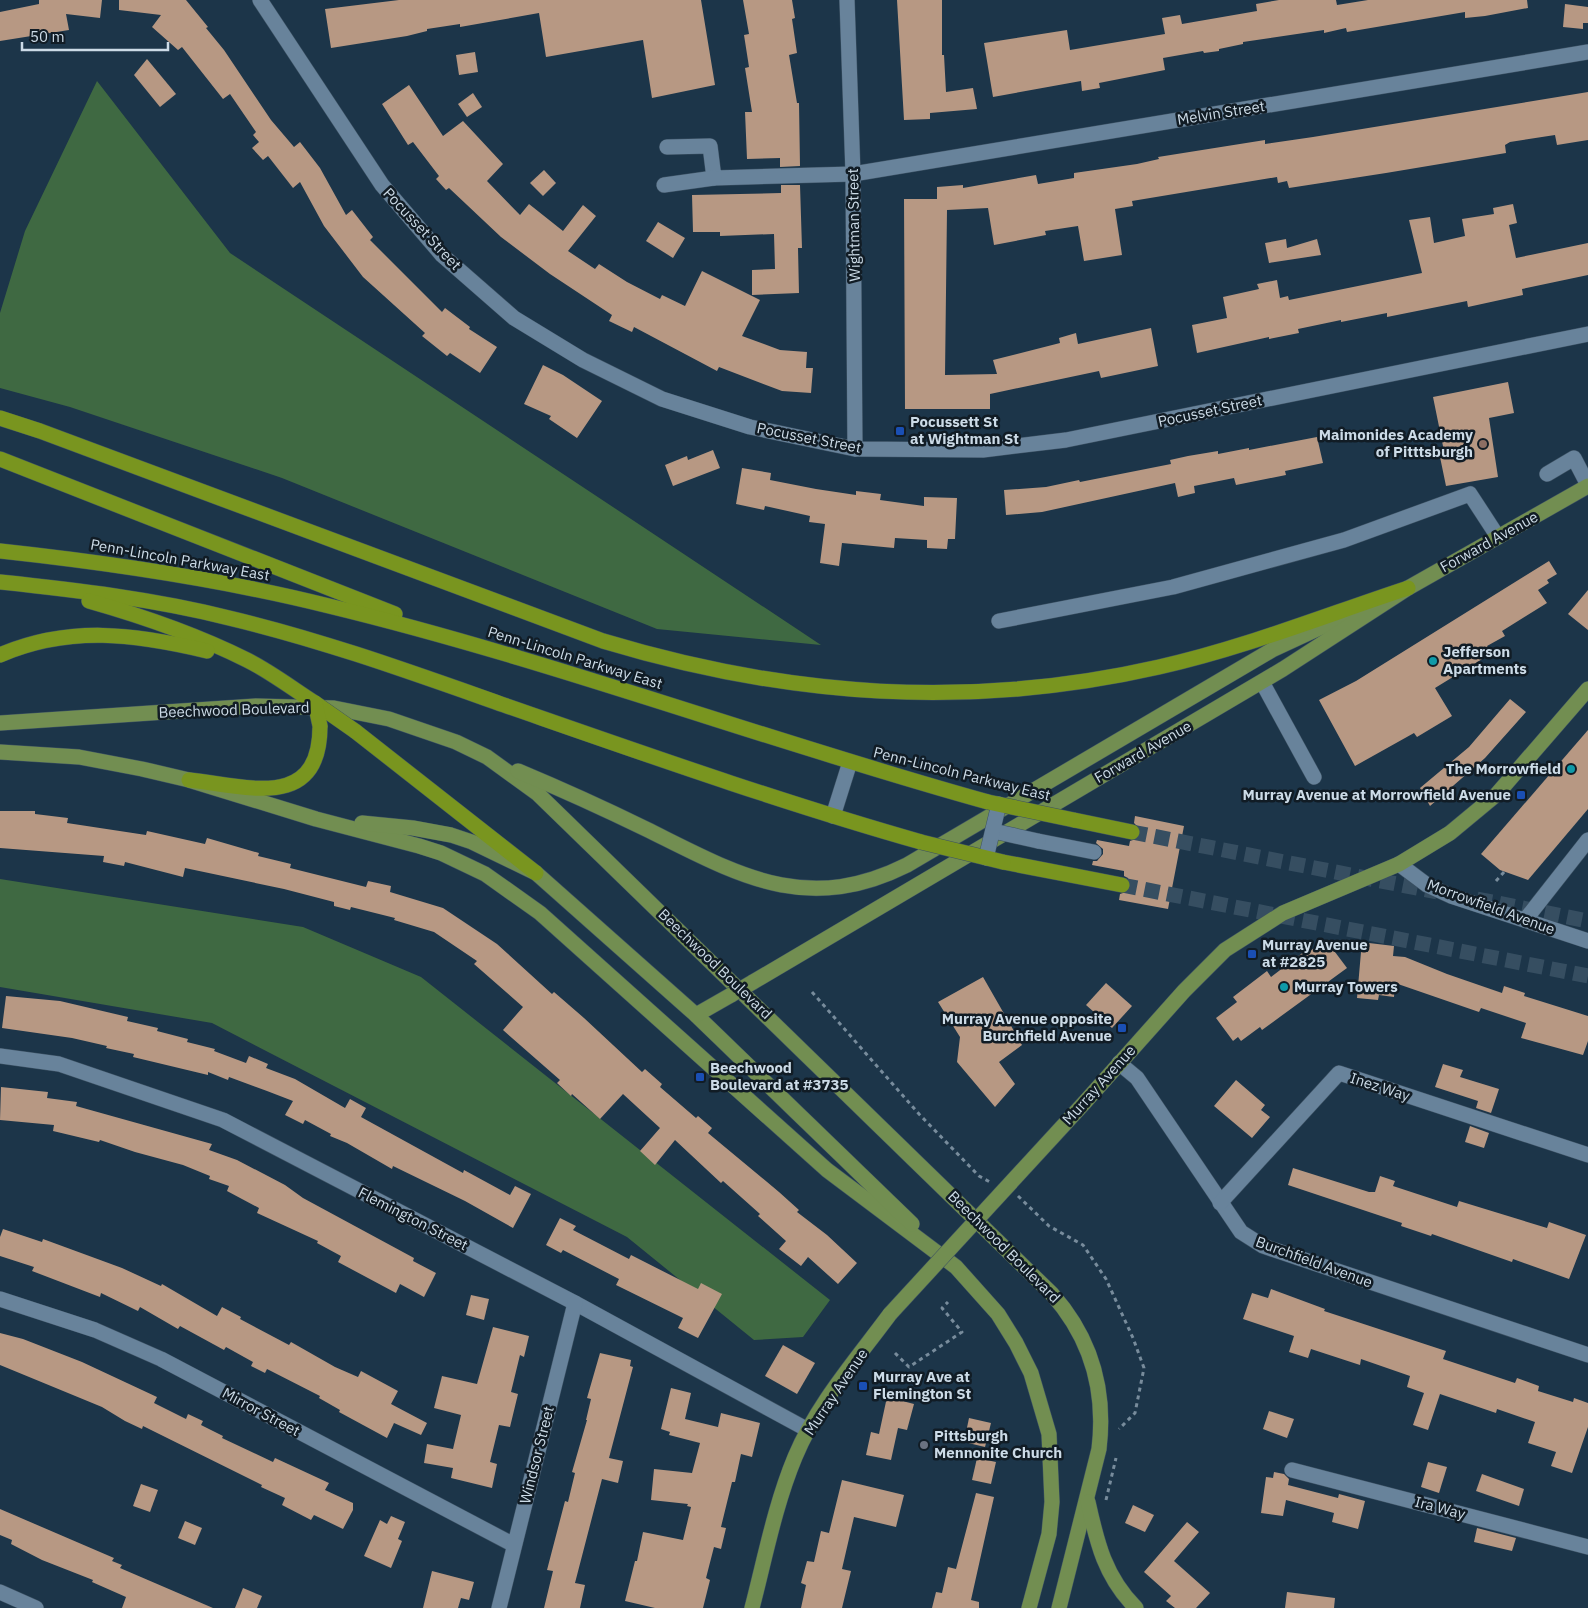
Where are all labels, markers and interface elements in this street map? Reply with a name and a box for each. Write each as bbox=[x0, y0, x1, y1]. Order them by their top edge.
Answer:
scale bar bbox=[22, 20, 169, 52]
text: 50 m bbox=[30, 27, 65, 46]
street label: Melvin Street bbox=[1176, 96, 1266, 129]
street label: Wightman Street bbox=[843, 168, 864, 282]
street label: Pocusset Street bbox=[379, 183, 465, 274]
street label: Pocusset Street bbox=[1156, 390, 1264, 431]
place label: Pocussett St at Wightman St bbox=[910, 412, 1019, 448]
street label: Pocusset Street bbox=[755, 418, 863, 457]
marker: Pocussett St at Wightman St bbox=[894, 425, 906, 437]
place label: Maimonides Academy of Pitttsburgh bbox=[1319, 425, 1473, 461]
marker: Maimonides Academy of Pitttsburgh bbox=[1477, 438, 1489, 450]
street label: Forward Avenue bbox=[1436, 507, 1541, 576]
street label: Penn-Lincoln Parkway East bbox=[89, 534, 271, 585]
street label: Penn-Lincoln Parkway East bbox=[485, 622, 665, 693]
place label: Jefferson Apartments bbox=[1443, 642, 1527, 678]
marker: Jefferson Apartments bbox=[1427, 655, 1439, 667]
street label: Beechwood Boulevard bbox=[158, 697, 310, 722]
street label: Forward Avenue bbox=[1091, 716, 1195, 787]
street label: Penn-Lincoln Parkway East bbox=[872, 742, 1053, 805]
place label: The Morrowfield bbox=[1446, 759, 1561, 778]
marker: The Morrowfield bbox=[1565, 763, 1577, 775]
place label: Murray Avenue at Morrowfield Avenue bbox=[1243, 785, 1511, 804]
marker: Murray Avenue at Morrowfield Avenue bbox=[1515, 789, 1527, 801]
street label: Morrowfield Avenue bbox=[1425, 875, 1558, 938]
street label: Beechwood Boulevard bbox=[654, 904, 776, 1023]
place label: Murray Avenue at #2825 bbox=[1262, 935, 1368, 971]
marker: Murray Avenue at #2825 bbox=[1246, 948, 1258, 960]
place label: Murray Towers bbox=[1294, 977, 1398, 996]
marker: Murray Towers bbox=[1278, 981, 1290, 993]
place label: Murray Avenue opposite Burchfield Avenue bbox=[942, 1009, 1112, 1045]
marker: Murray Avenue opposite Burchfield Avenue bbox=[1116, 1022, 1128, 1034]
street label: Murray Avenue bbox=[1058, 1041, 1139, 1128]
place label: Beechwood Boulevard at #3735 bbox=[710, 1058, 849, 1094]
street label: Inez Way bbox=[1348, 1068, 1413, 1105]
marker: Beechwood Boulevard at #3735 bbox=[694, 1071, 706, 1083]
street label: Flemington Street bbox=[355, 1183, 471, 1254]
street label: Beechwood Boulevard bbox=[944, 1187, 1064, 1307]
street label: Burchfield Avenue bbox=[1253, 1232, 1375, 1291]
street label: Murray Avenue bbox=[800, 1345, 872, 1439]
place label: Murray Ave at Flemington St bbox=[873, 1367, 972, 1403]
marker: Murray Ave at Flemington St bbox=[857, 1380, 869, 1392]
street label: Mirror Street bbox=[219, 1383, 303, 1440]
street label: Windsor Street bbox=[515, 1404, 558, 1506]
place label: Pittsburgh Mennonite Church bbox=[934, 1426, 1062, 1462]
marker: Pittsburgh Mennonite Church bbox=[918, 1439, 930, 1451]
street label: Ira Way bbox=[1413, 1492, 1468, 1524]

